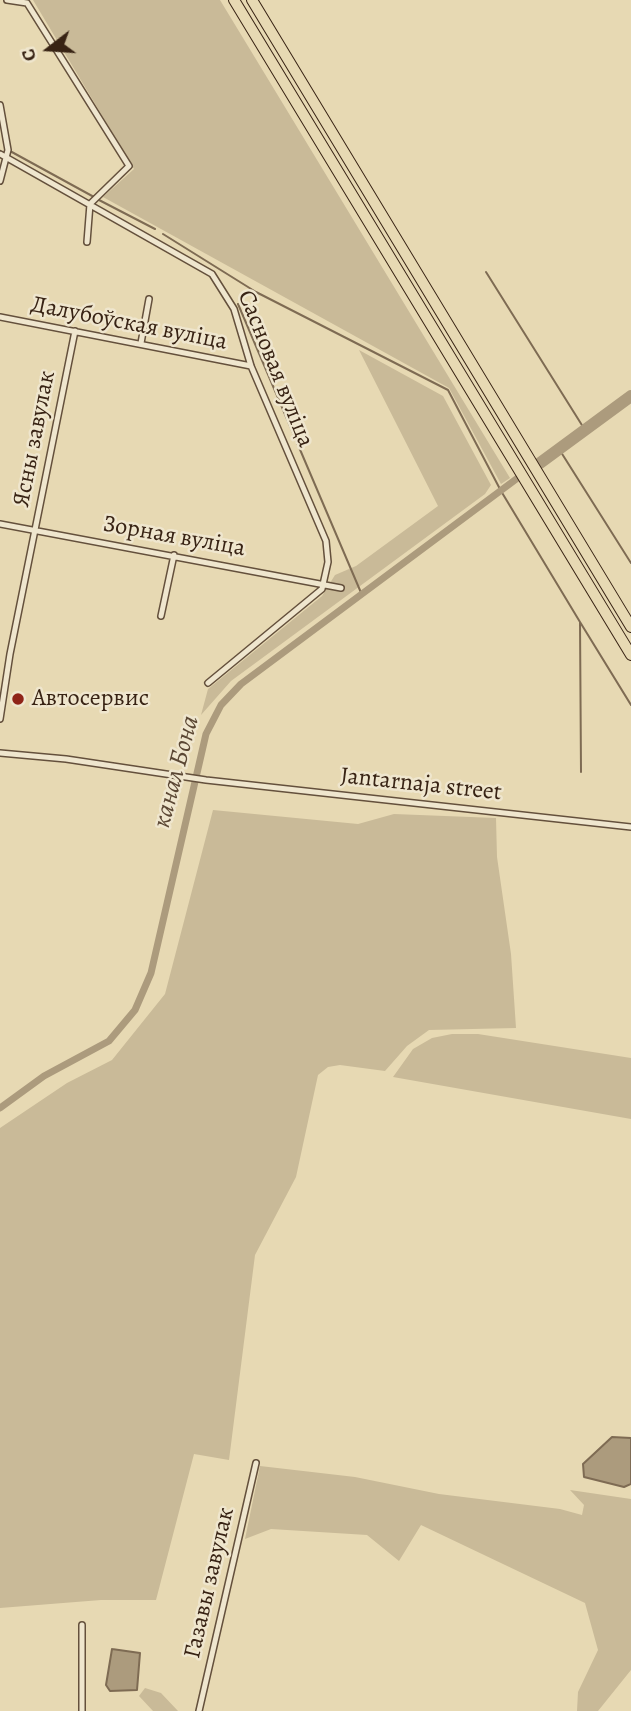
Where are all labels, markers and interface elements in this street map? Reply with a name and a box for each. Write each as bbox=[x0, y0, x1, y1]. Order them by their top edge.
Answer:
north arrow bbox=[14, 14, 84, 84]
text: С bbox=[15, 46, 43, 65]
street label: Сасновая вуліца bbox=[230, 286, 320, 452]
street label: Далубоўская вуліца bbox=[28, 291, 230, 357]
street label: Ясны завулак bbox=[8, 368, 62, 510]
street label: Зорная вуліца bbox=[101, 510, 247, 564]
place label: Автосервис bbox=[32, 685, 149, 713]
marker: Автосервис bbox=[10, 691, 26, 707]
water label: канал Бона bbox=[147, 712, 207, 832]
street label: Jantarnaja street bbox=[339, 762, 503, 808]
street label: Газавы завулак bbox=[179, 1505, 241, 1661]

